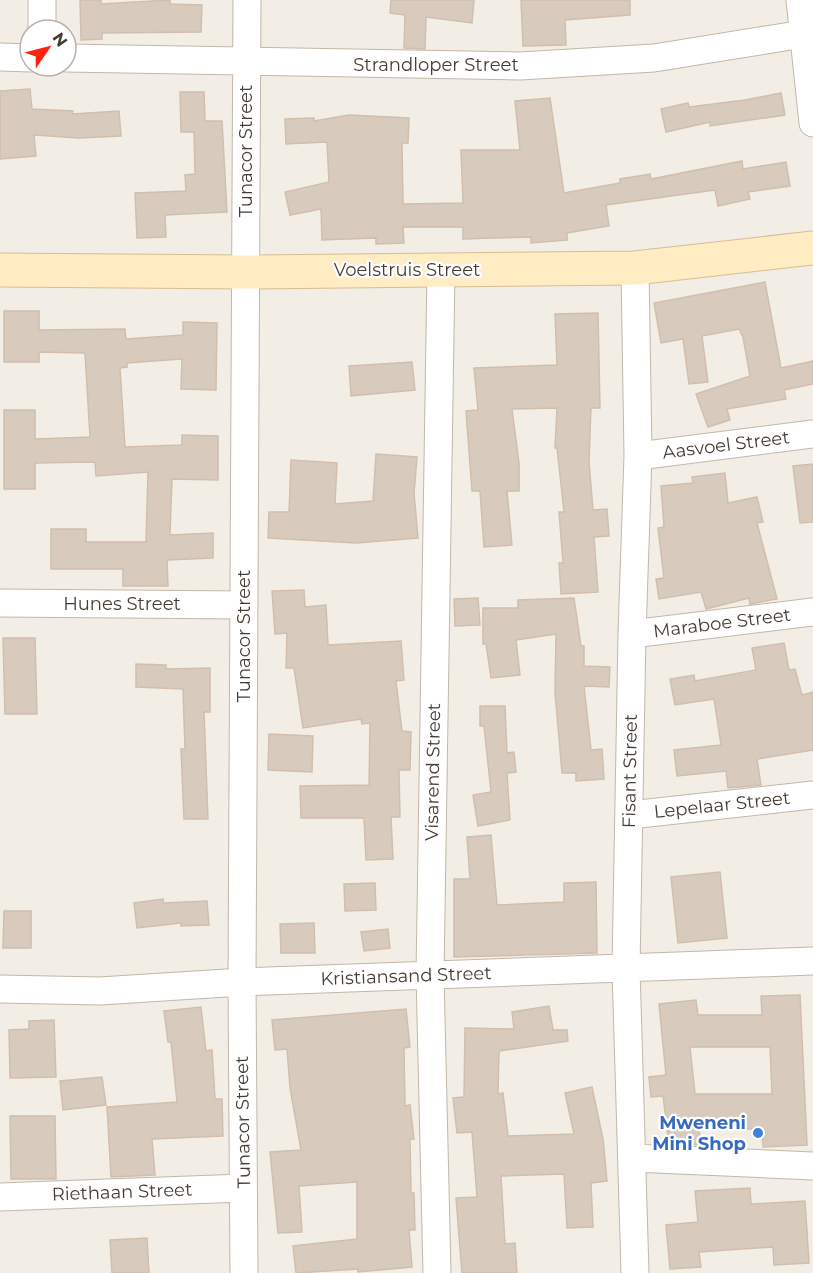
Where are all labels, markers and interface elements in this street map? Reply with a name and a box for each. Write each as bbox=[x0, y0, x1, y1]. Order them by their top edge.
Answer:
north arrow bbox=[18, 18, 78, 78]
text: N bbox=[48, 29, 71, 50]
street label: Strandloper Street bbox=[353, 54, 519, 76]
street label: Tunacor Street bbox=[235, 85, 257, 217]
street label: Voelstruis Street bbox=[334, 259, 480, 281]
street label: Aasvoel Street bbox=[661, 426, 791, 464]
street label: Tunacor Street bbox=[233, 570, 255, 702]
street label: Hunes Street bbox=[63, 593, 181, 615]
street label: Maraboe Street bbox=[652, 604, 792, 642]
street label: Visarend Street bbox=[421, 703, 445, 841]
street label: Fisant Street bbox=[618, 714, 642, 828]
street label: Lepelaar Street bbox=[653, 787, 791, 823]
street label: Kristiansand Street bbox=[320, 962, 492, 990]
street label: Tunacor Street bbox=[231, 1056, 255, 1188]
place label: Mweneni Mini Shop bbox=[652, 1112, 746, 1155]
marker: Mweneni Mini Shop bbox=[751, 1126, 765, 1140]
street label: Riethaan Street bbox=[51, 1179, 193, 1205]

